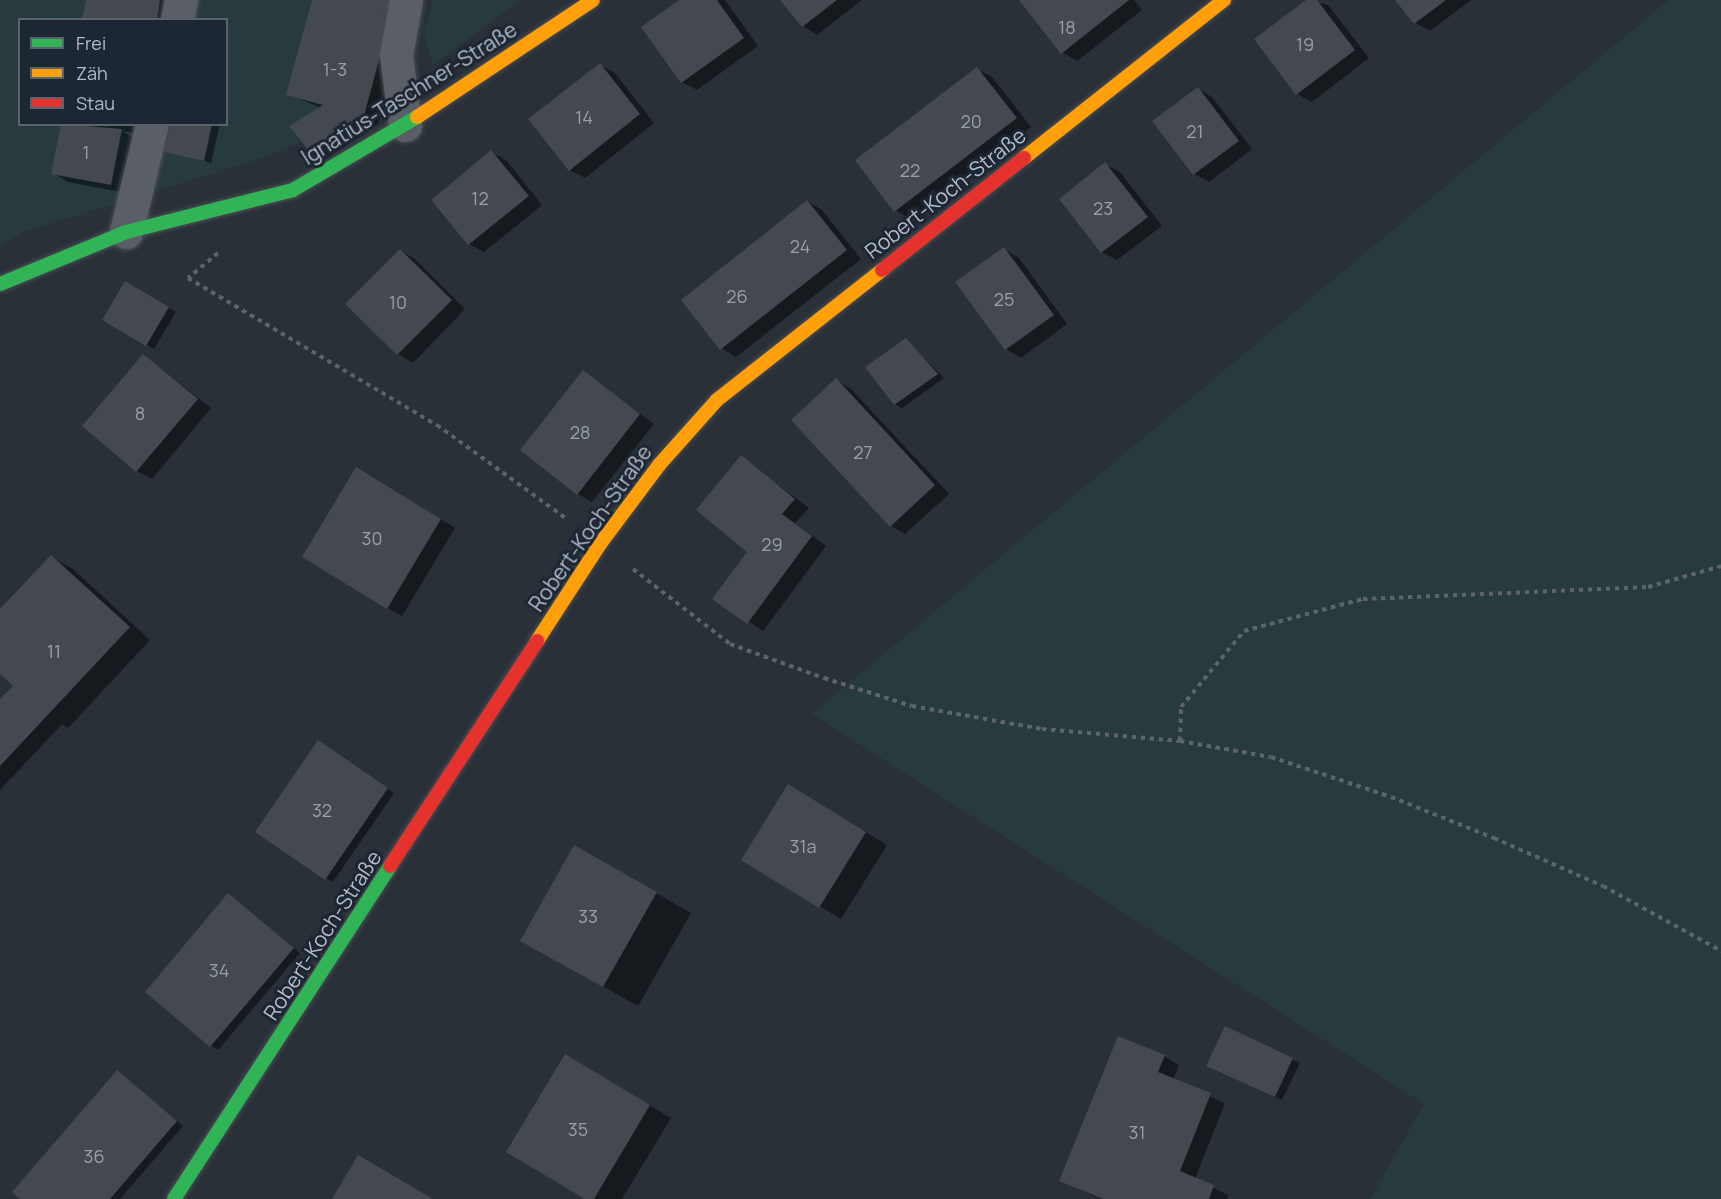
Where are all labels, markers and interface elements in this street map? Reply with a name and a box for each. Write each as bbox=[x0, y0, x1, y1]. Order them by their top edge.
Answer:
street label: Ignatius-Taschner-Straße bbox=[297, 16, 521, 170]
house number: 18 bbox=[1058, 16, 1076, 38]
legend bbox=[18, 18, 228, 126]
text: Frei bbox=[76, 31, 106, 55]
house number: 19 bbox=[1296, 33, 1314, 55]
house number: 1-3 bbox=[323, 58, 347, 80]
text: Zäh bbox=[76, 61, 108, 85]
text: Stau bbox=[76, 91, 115, 115]
house number: 14 bbox=[575, 106, 593, 128]
house number: 20 bbox=[960, 110, 982, 132]
house number: 21 bbox=[1186, 120, 1204, 142]
street label: Robert-Koch-Straße bbox=[860, 122, 1030, 264]
house number: 1 bbox=[82, 141, 90, 163]
house number: 22 bbox=[900, 159, 920, 181]
house number: 12 bbox=[471, 187, 489, 209]
house number: 23 bbox=[1093, 197, 1113, 219]
house number: 24 bbox=[790, 235, 810, 257]
house number: 26 bbox=[726, 285, 748, 307]
house number: 25 bbox=[994, 288, 1014, 310]
house number: 10 bbox=[389, 291, 407, 313]
house number: 8 bbox=[135, 402, 145, 424]
house number: 28 bbox=[570, 421, 590, 443]
street label: Robert-Koch-Straße bbox=[523, 440, 657, 616]
house number: 27 bbox=[853, 441, 873, 463]
house number: 30 bbox=[362, 527, 382, 549]
house number: 29 bbox=[761, 533, 783, 555]
house number: 11 bbox=[47, 640, 61, 662]
house number: 32 bbox=[312, 799, 332, 821]
house number: 31a bbox=[790, 835, 816, 857]
street label: Robert-Koch-Straße bbox=[258, 845, 386, 1025]
house number: 33 bbox=[578, 905, 598, 927]
house number: 34 bbox=[209, 959, 229, 981]
house number: 35 bbox=[568, 1118, 588, 1140]
house number: 31 bbox=[1129, 1121, 1145, 1143]
house number: 36 bbox=[83, 1145, 105, 1167]

